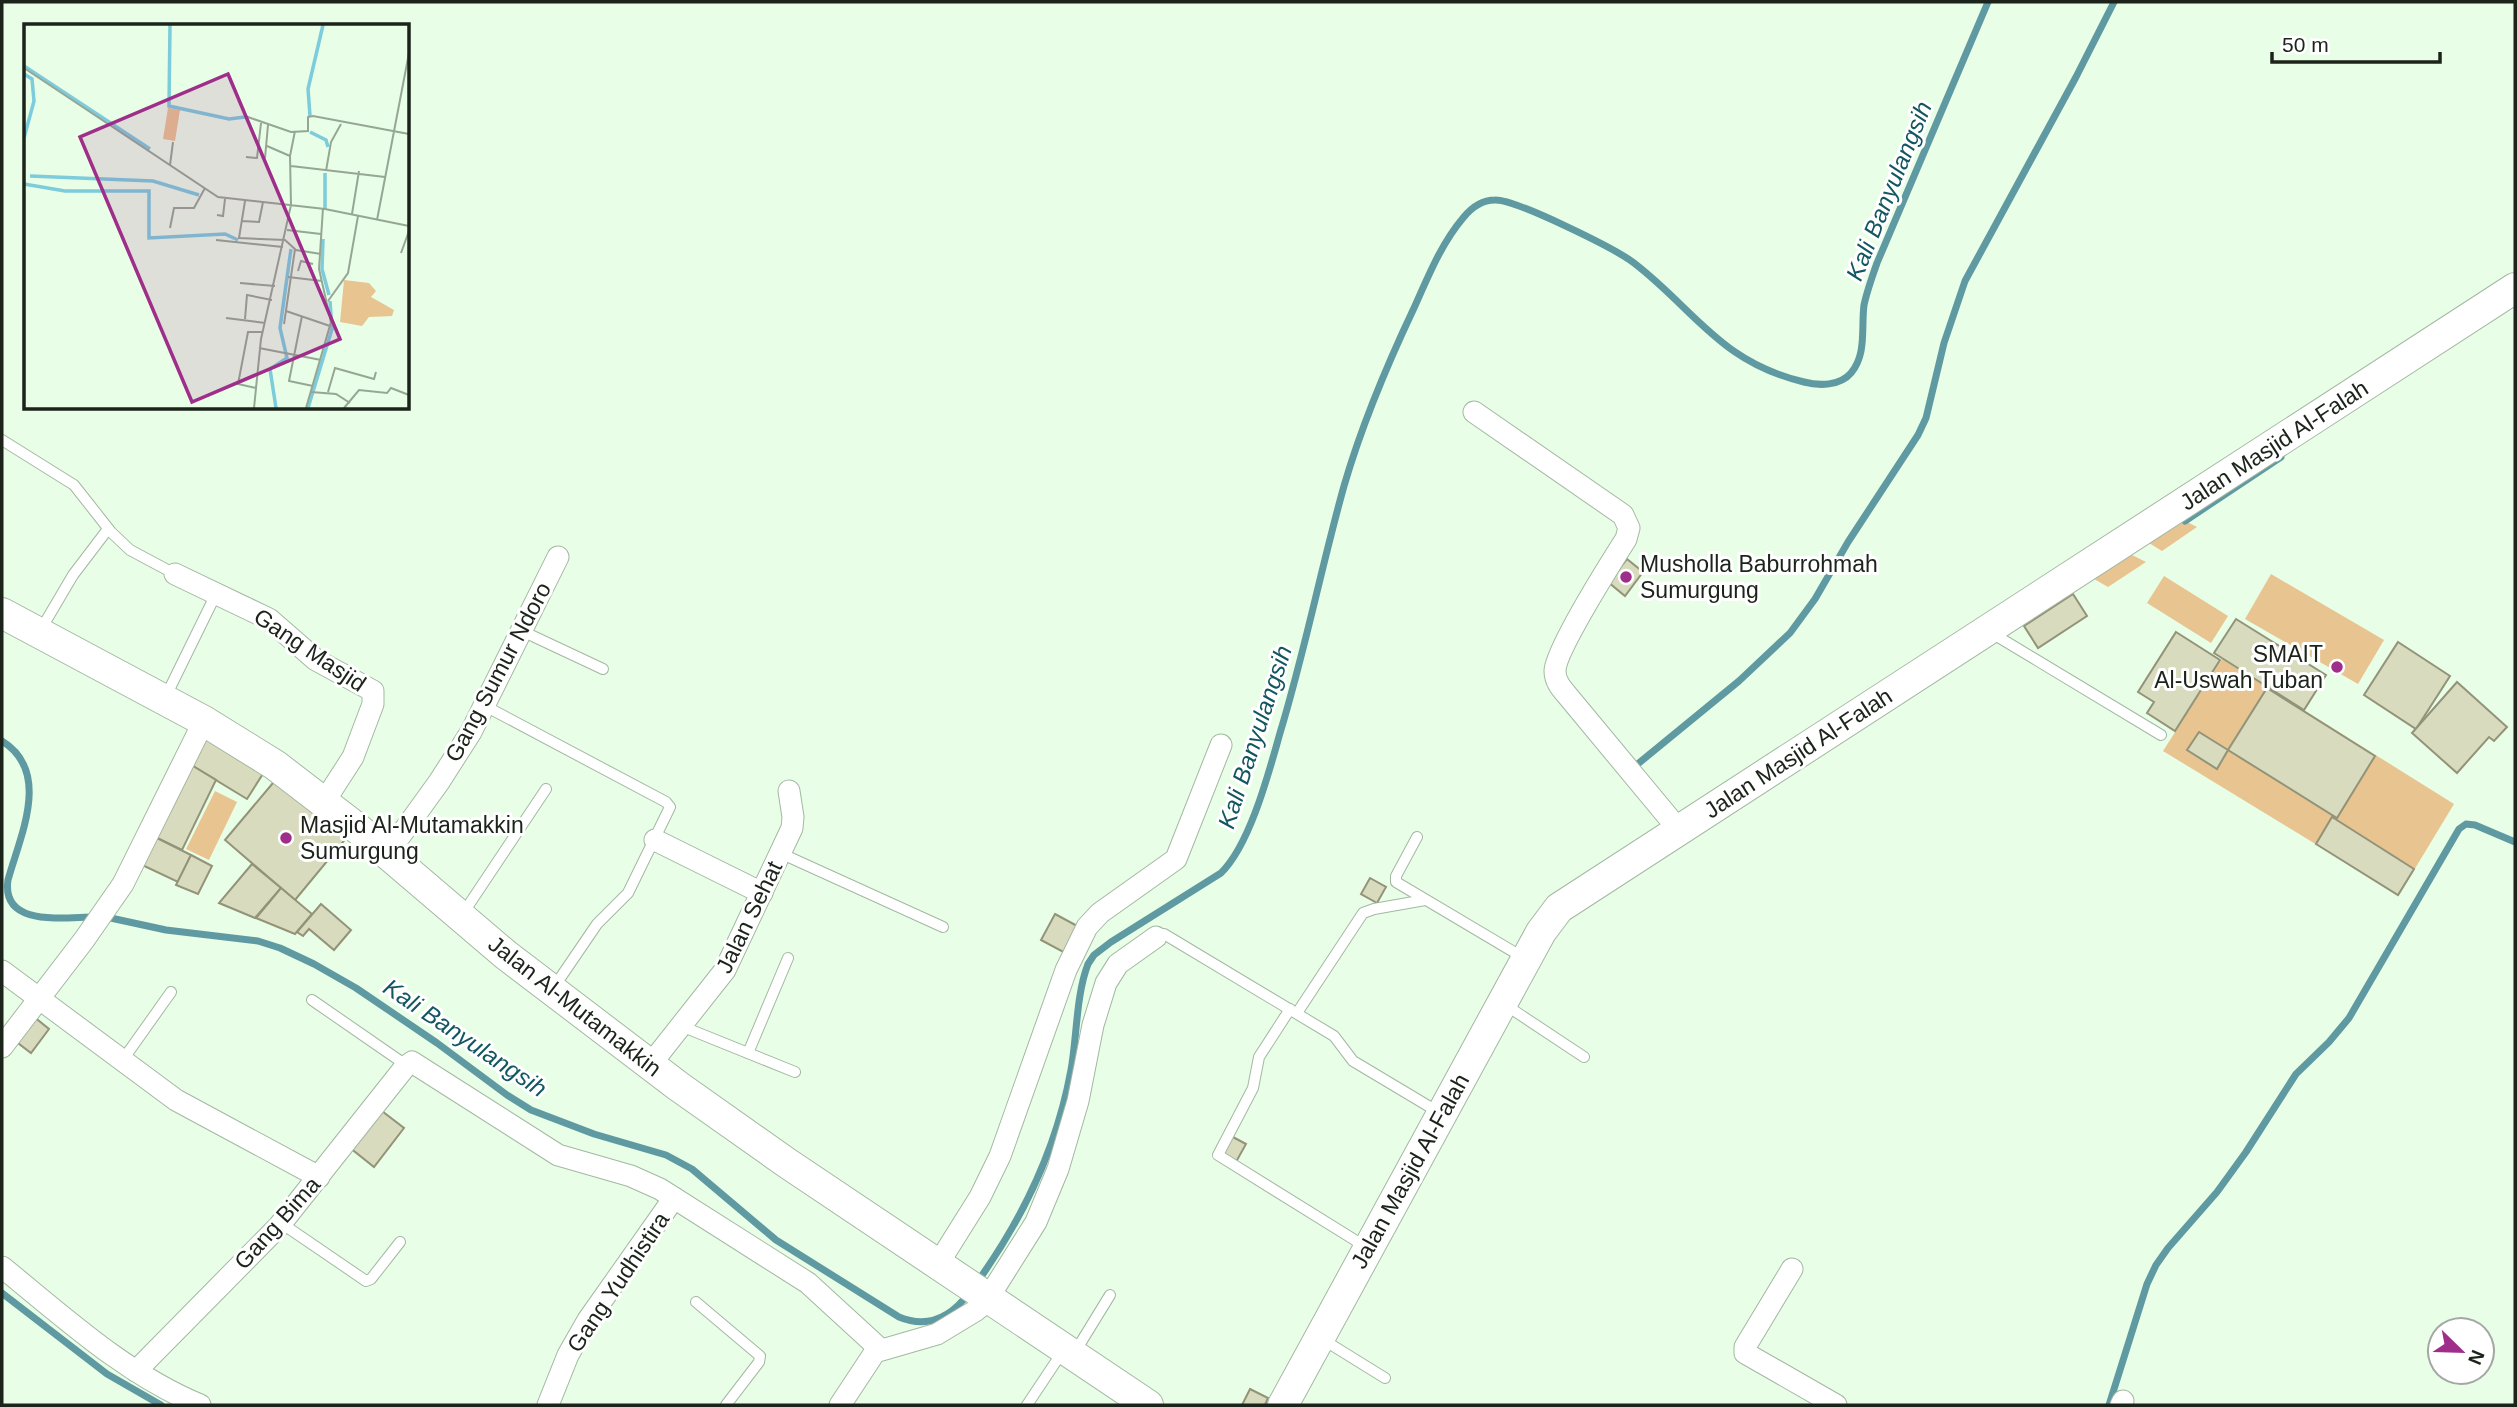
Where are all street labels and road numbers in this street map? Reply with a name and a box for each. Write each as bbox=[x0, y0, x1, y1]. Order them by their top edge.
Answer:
street label: Jalan Masjid Al-Falah bbox=[2175, 375, 2373, 515]
street label: Gang Sumur Ndoro bbox=[440, 578, 556, 766]
street label: Gang Masjid bbox=[249, 603, 371, 697]
street label: Jalan Masjid Al-Falah bbox=[1699, 683, 1897, 823]
street label: Jalan Sehat bbox=[711, 856, 788, 977]
street label: Jalan Al-Mutamakkin bbox=[483, 930, 667, 1082]
street label: Jalan Masjid Al-Falah bbox=[1346, 1069, 1474, 1273]
street label: Gang Bima bbox=[229, 1171, 325, 1274]
street label: Gang Yudhistira bbox=[562, 1207, 675, 1357]

